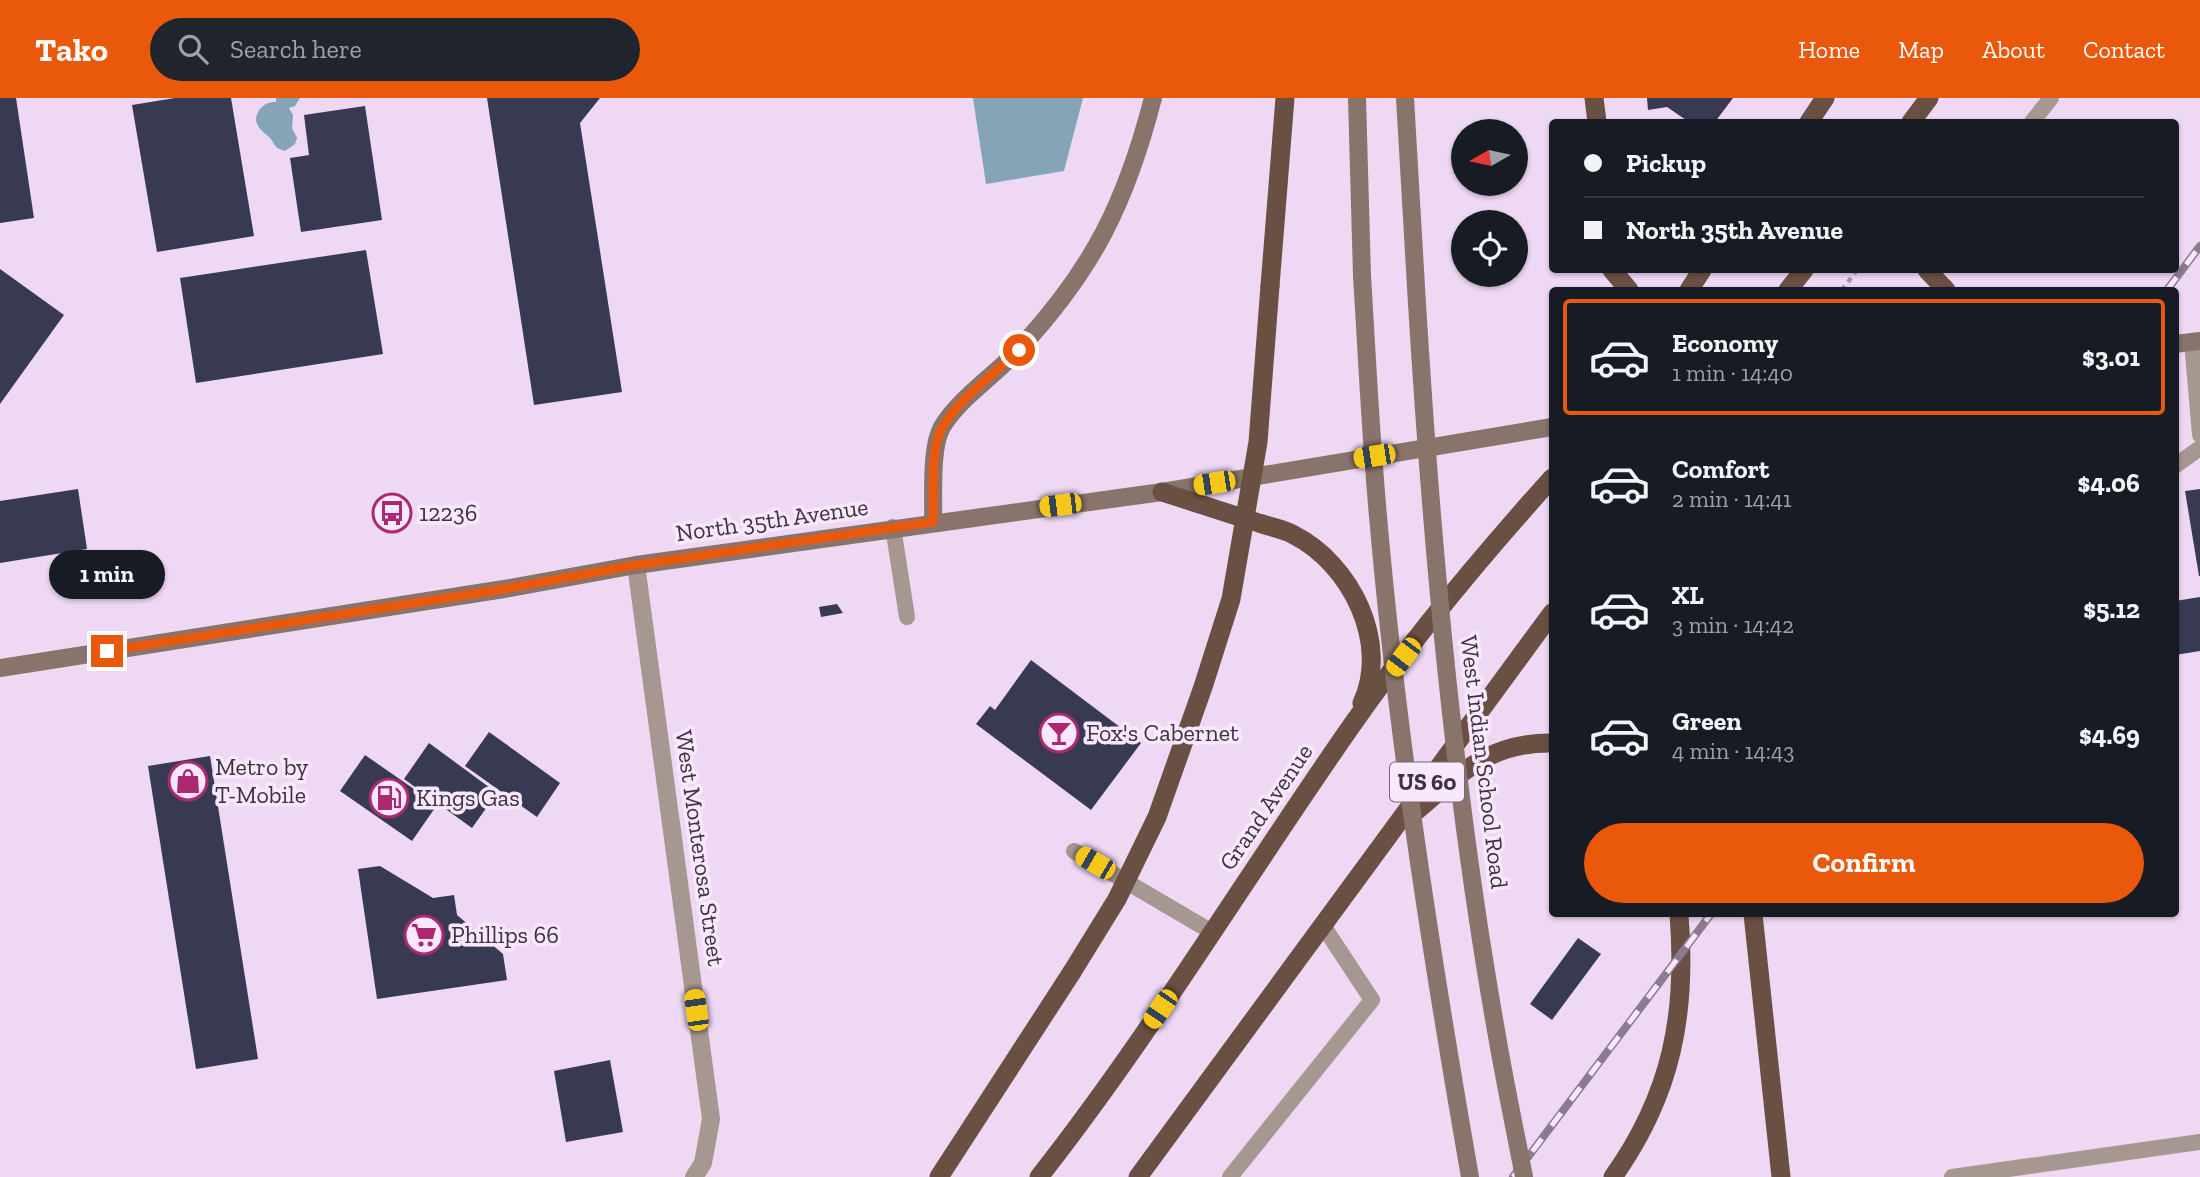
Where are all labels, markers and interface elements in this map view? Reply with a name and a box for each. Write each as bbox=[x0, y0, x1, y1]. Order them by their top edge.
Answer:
search box bbox=[150, 18, 640, 81]
text: Tako bbox=[35, 30, 108, 69]
icon: search bbox=[174, 30, 212, 68]
text: Search here bbox=[230, 33, 362, 65]
text: Home bbox=[1798, 35, 1860, 64]
text: Map bbox=[1898, 35, 1944, 64]
text: About bbox=[1982, 35, 2045, 64]
text: Contact bbox=[2083, 35, 2165, 64]
north arrow bbox=[1451, 119, 1528, 196]
map controls bbox=[1451, 119, 1528, 287]
text: Pickup bbox=[1626, 147, 1706, 179]
button: locate bbox=[1451, 210, 1528, 287]
text: North 35th Avenue bbox=[1626, 214, 1843, 246]
icon: car bbox=[1588, 326, 1651, 389]
text: Economy bbox=[1672, 327, 1778, 359]
route start bbox=[1003, 334, 1035, 366]
text: $3.01 bbox=[2082, 341, 2140, 373]
text: 1 min · 14:40 bbox=[1672, 359, 1793, 387]
car bbox=[1352, 442, 1397, 470]
icon: car bbox=[1588, 452, 1651, 515]
text: Comfort bbox=[1672, 453, 1769, 485]
text: $4.06 bbox=[2078, 467, 2140, 499]
car bbox=[1192, 469, 1237, 497]
text: 2 min · 14:41 bbox=[1672, 485, 1792, 513]
bus stop icon: 12236 bbox=[371, 492, 413, 534]
street label: North 35th Avenue bbox=[674, 492, 870, 547]
car bbox=[1038, 492, 1083, 518]
place label: 12236 bbox=[419, 498, 477, 527]
callout: 1 min bbox=[49, 550, 165, 598]
text: 1 min bbox=[80, 560, 134, 588]
icon: car bbox=[1588, 578, 1651, 641]
text: XL bbox=[1672, 579, 1704, 611]
text: $5.12 bbox=[2083, 593, 2140, 625]
text: 3 min · 14:42 bbox=[1672, 611, 1794, 639]
car bbox=[1382, 634, 1425, 680]
street label: West Indian School Road bbox=[1455, 634, 1514, 890]
route end bbox=[91, 635, 123, 667]
icon: car bbox=[1588, 704, 1651, 767]
text: Green bbox=[1672, 705, 1742, 737]
bar icon: Fox's Cabernet bbox=[1038, 712, 1080, 754]
place label: Fox's Cabernet bbox=[1086, 718, 1239, 747]
text: $4.69 bbox=[2079, 719, 2140, 751]
street label: West Monterosa Street bbox=[670, 728, 731, 968]
text: 4 min · 14:43 bbox=[1672, 737, 1795, 765]
street label: Grand Avenue bbox=[1213, 738, 1318, 875]
place label: Metro by T-Mobile bbox=[215, 752, 309, 809]
shop icon: Metro by T-Mobile bbox=[167, 760, 209, 802]
road number: US 60 bbox=[1390, 762, 1464, 802]
fuel station icon: Kings Gas bbox=[368, 777, 410, 819]
place label: Kings Gas bbox=[416, 783, 520, 812]
button: Confirm bbox=[1584, 823, 2144, 903]
car bbox=[1072, 843, 1119, 883]
supermarket icon: Phillips 66 bbox=[403, 914, 445, 956]
place label: Phillips 66 bbox=[451, 920, 559, 949]
car bbox=[1140, 986, 1181, 1032]
car bbox=[683, 988, 710, 1032]

